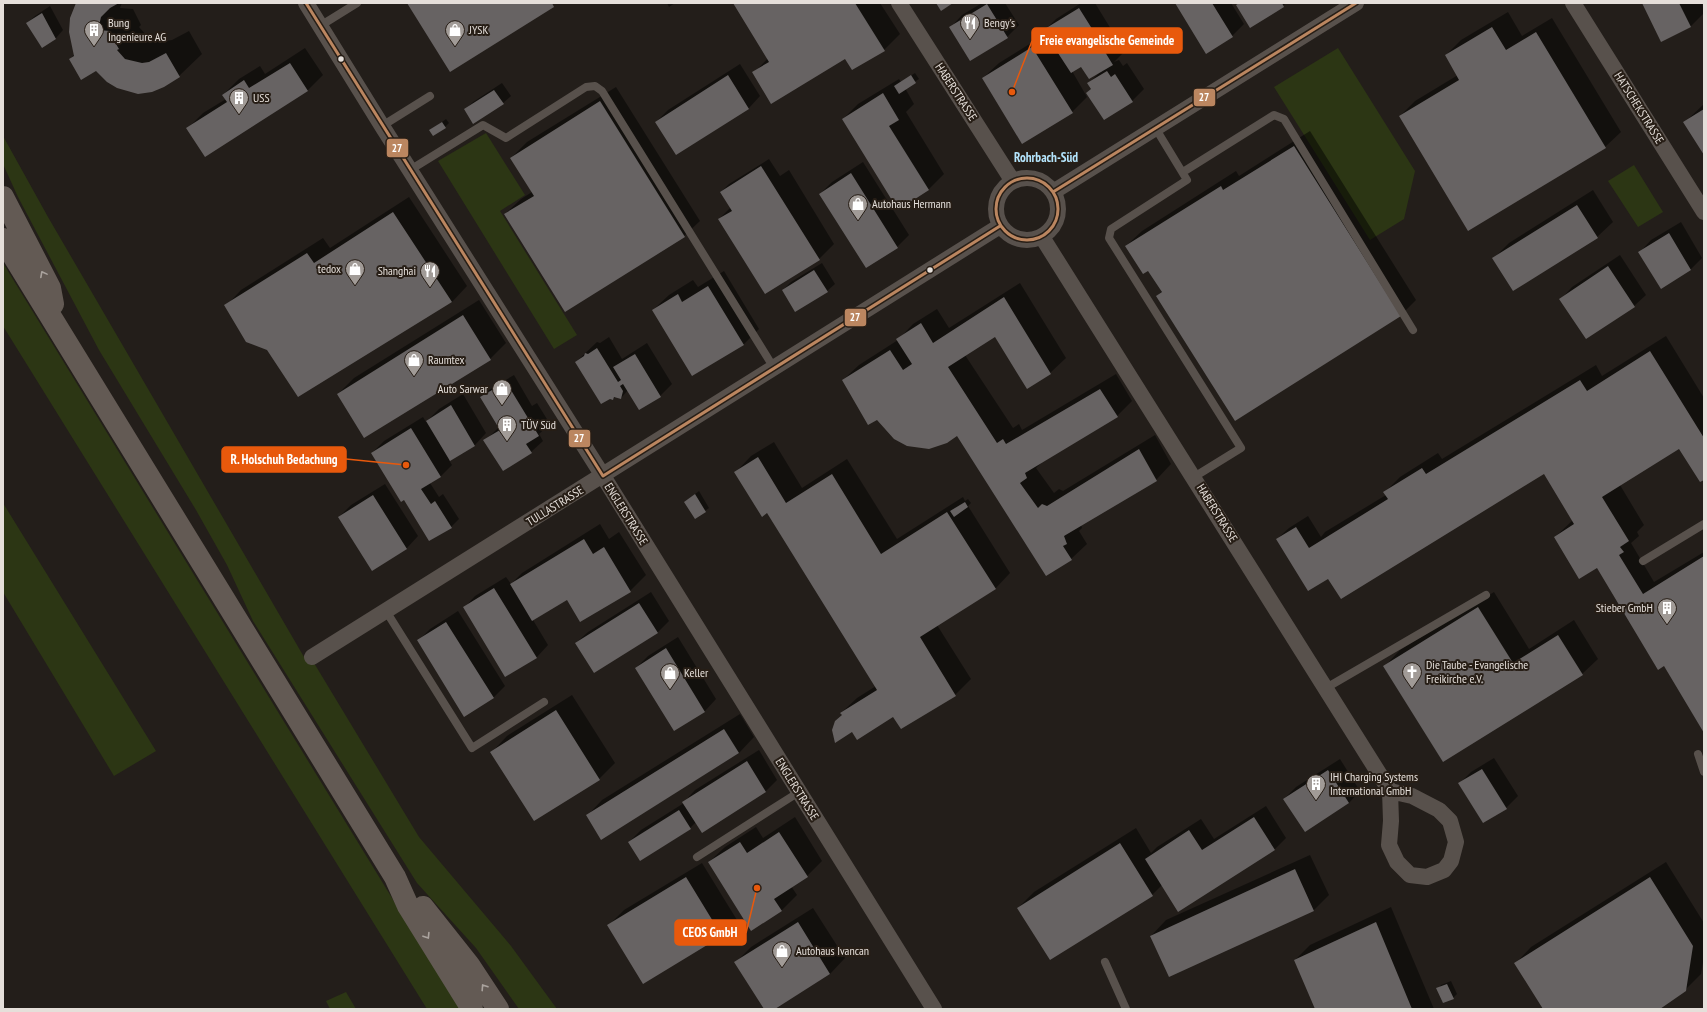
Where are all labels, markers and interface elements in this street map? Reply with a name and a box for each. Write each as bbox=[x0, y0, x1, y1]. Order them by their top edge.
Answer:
restaurant icon: Bengy's bbox=[959, 12, 981, 40]
place label: Bung Ingenieure AG bbox=[108, 15, 166, 44]
place label: Bengy's bbox=[984, 15, 1015, 30]
building icon: Bung Ingenieure AG bbox=[83, 19, 105, 47]
shop icon: JYSK bbox=[444, 19, 466, 47]
place label: JYSK bbox=[468, 22, 488, 37]
callout: Freie evangelische Gemeinde bbox=[1032, 28, 1182, 53]
text: Freie evangelische Gemeinde bbox=[1040, 32, 1175, 49]
unlabelled marker bbox=[336, 54, 346, 64]
street label: HABERSTRASSE bbox=[932, 60, 981, 123]
street label: HATSCHEKSTRASSE bbox=[1611, 69, 1668, 146]
building icon: USS bbox=[228, 87, 250, 115]
line badge: 27 bbox=[1193, 88, 1216, 107]
place label: USS bbox=[253, 90, 270, 105]
text: 27 bbox=[1199, 90, 1209, 104]
line badge: 27 bbox=[386, 138, 409, 158]
text: 27 bbox=[392, 141, 402, 155]
district label: Rohrbach-Süd bbox=[1014, 149, 1078, 166]
shop icon: Autohaus Hermann bbox=[847, 193, 869, 221]
place label: Autohaus Hermann bbox=[872, 196, 951, 211]
shop icon: tedox bbox=[344, 258, 366, 286]
restaurant icon: Shanghai bbox=[419, 260, 441, 288]
place label: tedox bbox=[318, 261, 341, 276]
place label: Shanghai bbox=[378, 263, 416, 278]
unlabelled marker bbox=[925, 265, 935, 275]
one-way arrow bbox=[40, 271, 48, 279]
line badge: 27 bbox=[844, 308, 867, 327]
text: 27 bbox=[850, 310, 860, 324]
shop icon: Raumtex bbox=[403, 349, 425, 377]
place label: Raumtex bbox=[428, 352, 465, 367]
shop icon: Auto Sarwar bbox=[491, 378, 513, 406]
place label: Auto Sarwar bbox=[438, 381, 489, 396]
building icon: TÜV Süd bbox=[496, 414, 518, 442]
place label: TÜV Süd bbox=[521, 417, 556, 432]
line badge: 27 bbox=[568, 429, 591, 448]
text: 27 bbox=[574, 431, 584, 445]
callout: R. Holschuh Bedachung bbox=[222, 447, 346, 472]
text: R. Holschuh Bedachung bbox=[230, 451, 338, 468]
street label: ENGLERSTRASSE bbox=[601, 480, 651, 548]
street label: HABERSTRASSE bbox=[1194, 481, 1241, 545]
street label: TULLASTRASSE bbox=[523, 482, 586, 529]
building icon: Stieber GmbH bbox=[1656, 597, 1678, 625]
place label: Stieber GmbH bbox=[1596, 600, 1653, 615]
place label: Die Taube - Evangelische Freikirche e.V. bbox=[1426, 657, 1528, 686]
church icon: Die Taube - Evangelische Freikirche e.V. bbox=[1401, 661, 1423, 689]
shop icon: Keller bbox=[659, 662, 681, 690]
place label: Keller bbox=[684, 665, 709, 680]
street label: ENGLERSTRASSE bbox=[772, 755, 822, 823]
place label: IHI Charging Systems International GmbH bbox=[1330, 769, 1418, 798]
building icon: IHI Charging Systems International GmbH bbox=[1305, 773, 1327, 801]
callout: CEOS GmbH bbox=[675, 920, 746, 945]
text: CEOS GmbH bbox=[683, 924, 737, 941]
one-way arrow bbox=[422, 932, 429, 939]
shop icon: Autohaus Ivancan bbox=[771, 940, 793, 968]
place label: Autohaus Ivancan bbox=[796, 943, 869, 958]
one-way arrow bbox=[481, 984, 488, 991]

